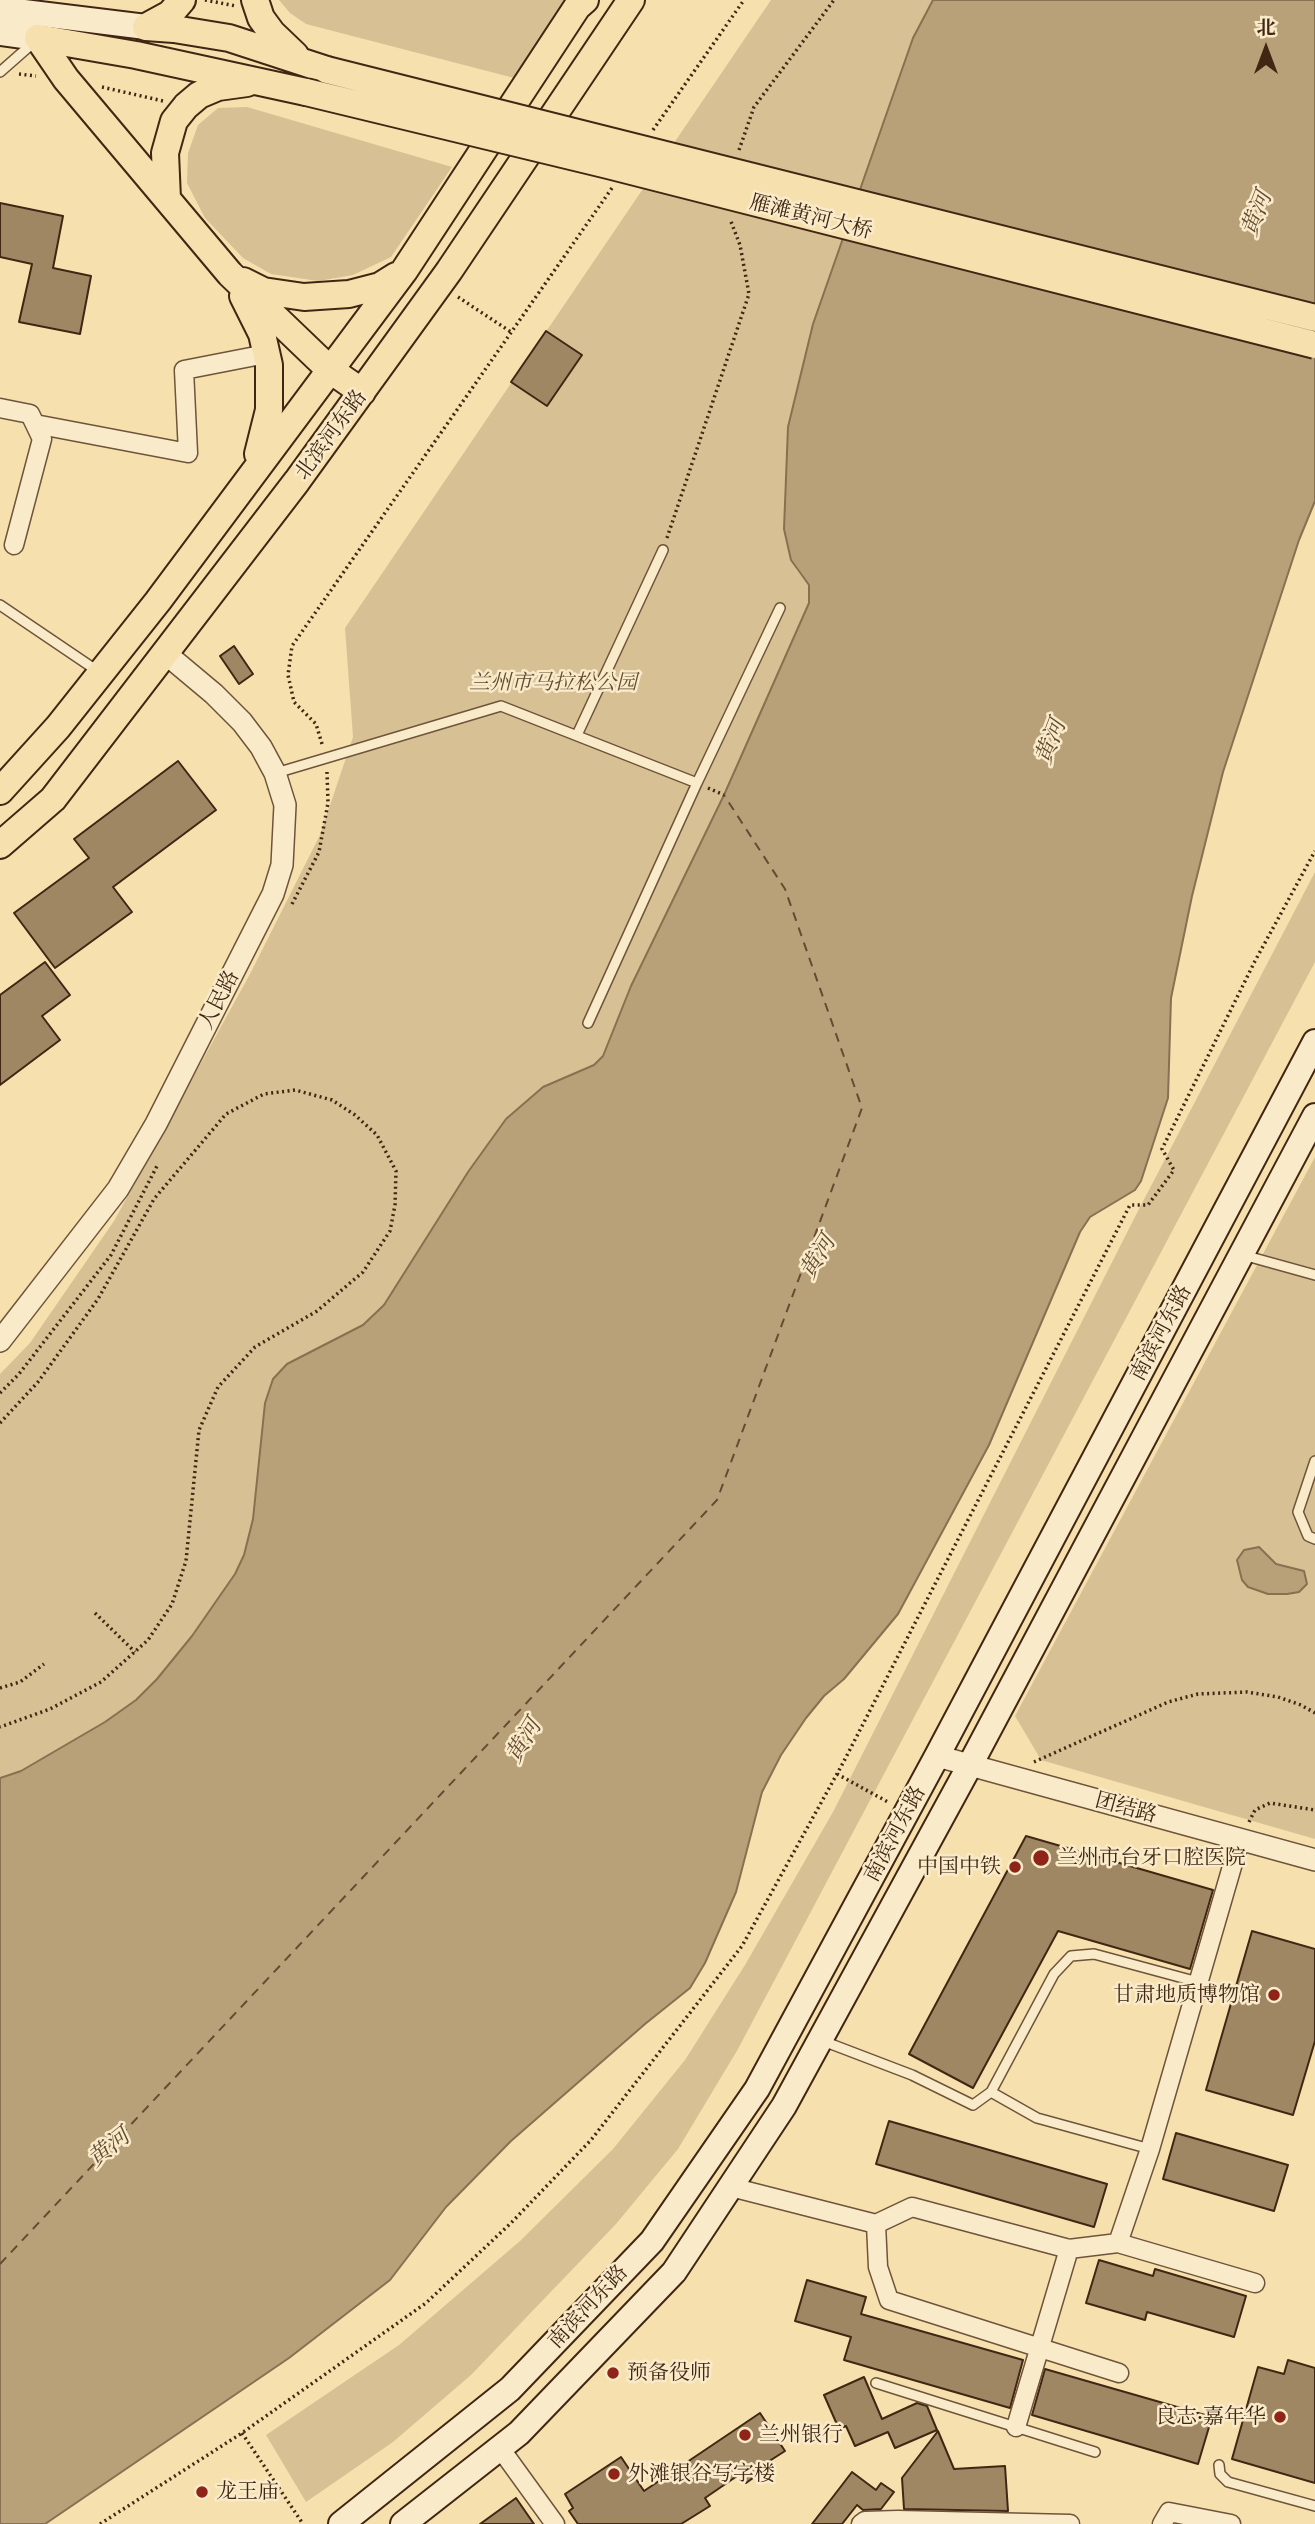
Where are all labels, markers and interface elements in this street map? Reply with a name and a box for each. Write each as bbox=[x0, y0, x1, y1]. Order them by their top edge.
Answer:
north arrow bbox=[1231, 14, 1301, 84]
text: 北 bbox=[1256, 16, 1276, 39]
water label: 黄河 bbox=[1236, 188, 1278, 240]
street label: 雁滩黄河大桥 bbox=[747, 190, 875, 244]
street label: 北滨河东路 bbox=[290, 385, 372, 485]
park label: 兰州市马拉松公园 bbox=[469, 670, 637, 696]
water label: 黄河 bbox=[1030, 716, 1072, 768]
street label: 人民路 bbox=[193, 966, 245, 1034]
water label: 黄河 bbox=[794, 1230, 842, 1284]
street label: 南滨河东路 bbox=[1125, 1281, 1197, 1385]
water label: 黄河 bbox=[500, 1714, 548, 1768]
street label: 南滨河东路 bbox=[859, 1782, 931, 1886]
street label: 团结路 bbox=[1092, 1788, 1160, 1828]
place label: 兰州市台牙口腔医院 bbox=[1057, 1845, 1246, 1871]
marker: 兰州市台牙口腔医院 bbox=[1031, 1848, 1051, 1868]
place label: 中国中铁 bbox=[917, 1854, 1001, 1880]
marker: 中国中铁 bbox=[1007, 1859, 1023, 1875]
place label: 甘肃地质博物馆 bbox=[1113, 1982, 1260, 2008]
marker: 甘肃地质博物馆 bbox=[1266, 1987, 1282, 2003]
water label: 黄河 bbox=[82, 2123, 136, 2173]
street label: 南滨河东路 bbox=[543, 2260, 633, 2354]
place label: 预备役师 bbox=[627, 2360, 711, 2386]
marker: 预备役师 bbox=[605, 2365, 621, 2381]
place label: 良志·嘉年华 bbox=[1155, 2404, 1266, 2430]
marker: 良志·嘉年华 bbox=[1272, 2409, 1288, 2425]
place label: 兰州银行 bbox=[759, 2422, 843, 2448]
marker: 兰州银行 bbox=[737, 2427, 753, 2443]
place label: 外滩银谷写字楼 bbox=[628, 2461, 775, 2487]
marker: 外滩银谷写字楼 bbox=[606, 2466, 622, 2482]
place label: 龙王庙 bbox=[216, 2479, 279, 2505]
marker: 龙王庙 bbox=[194, 2484, 210, 2500]

